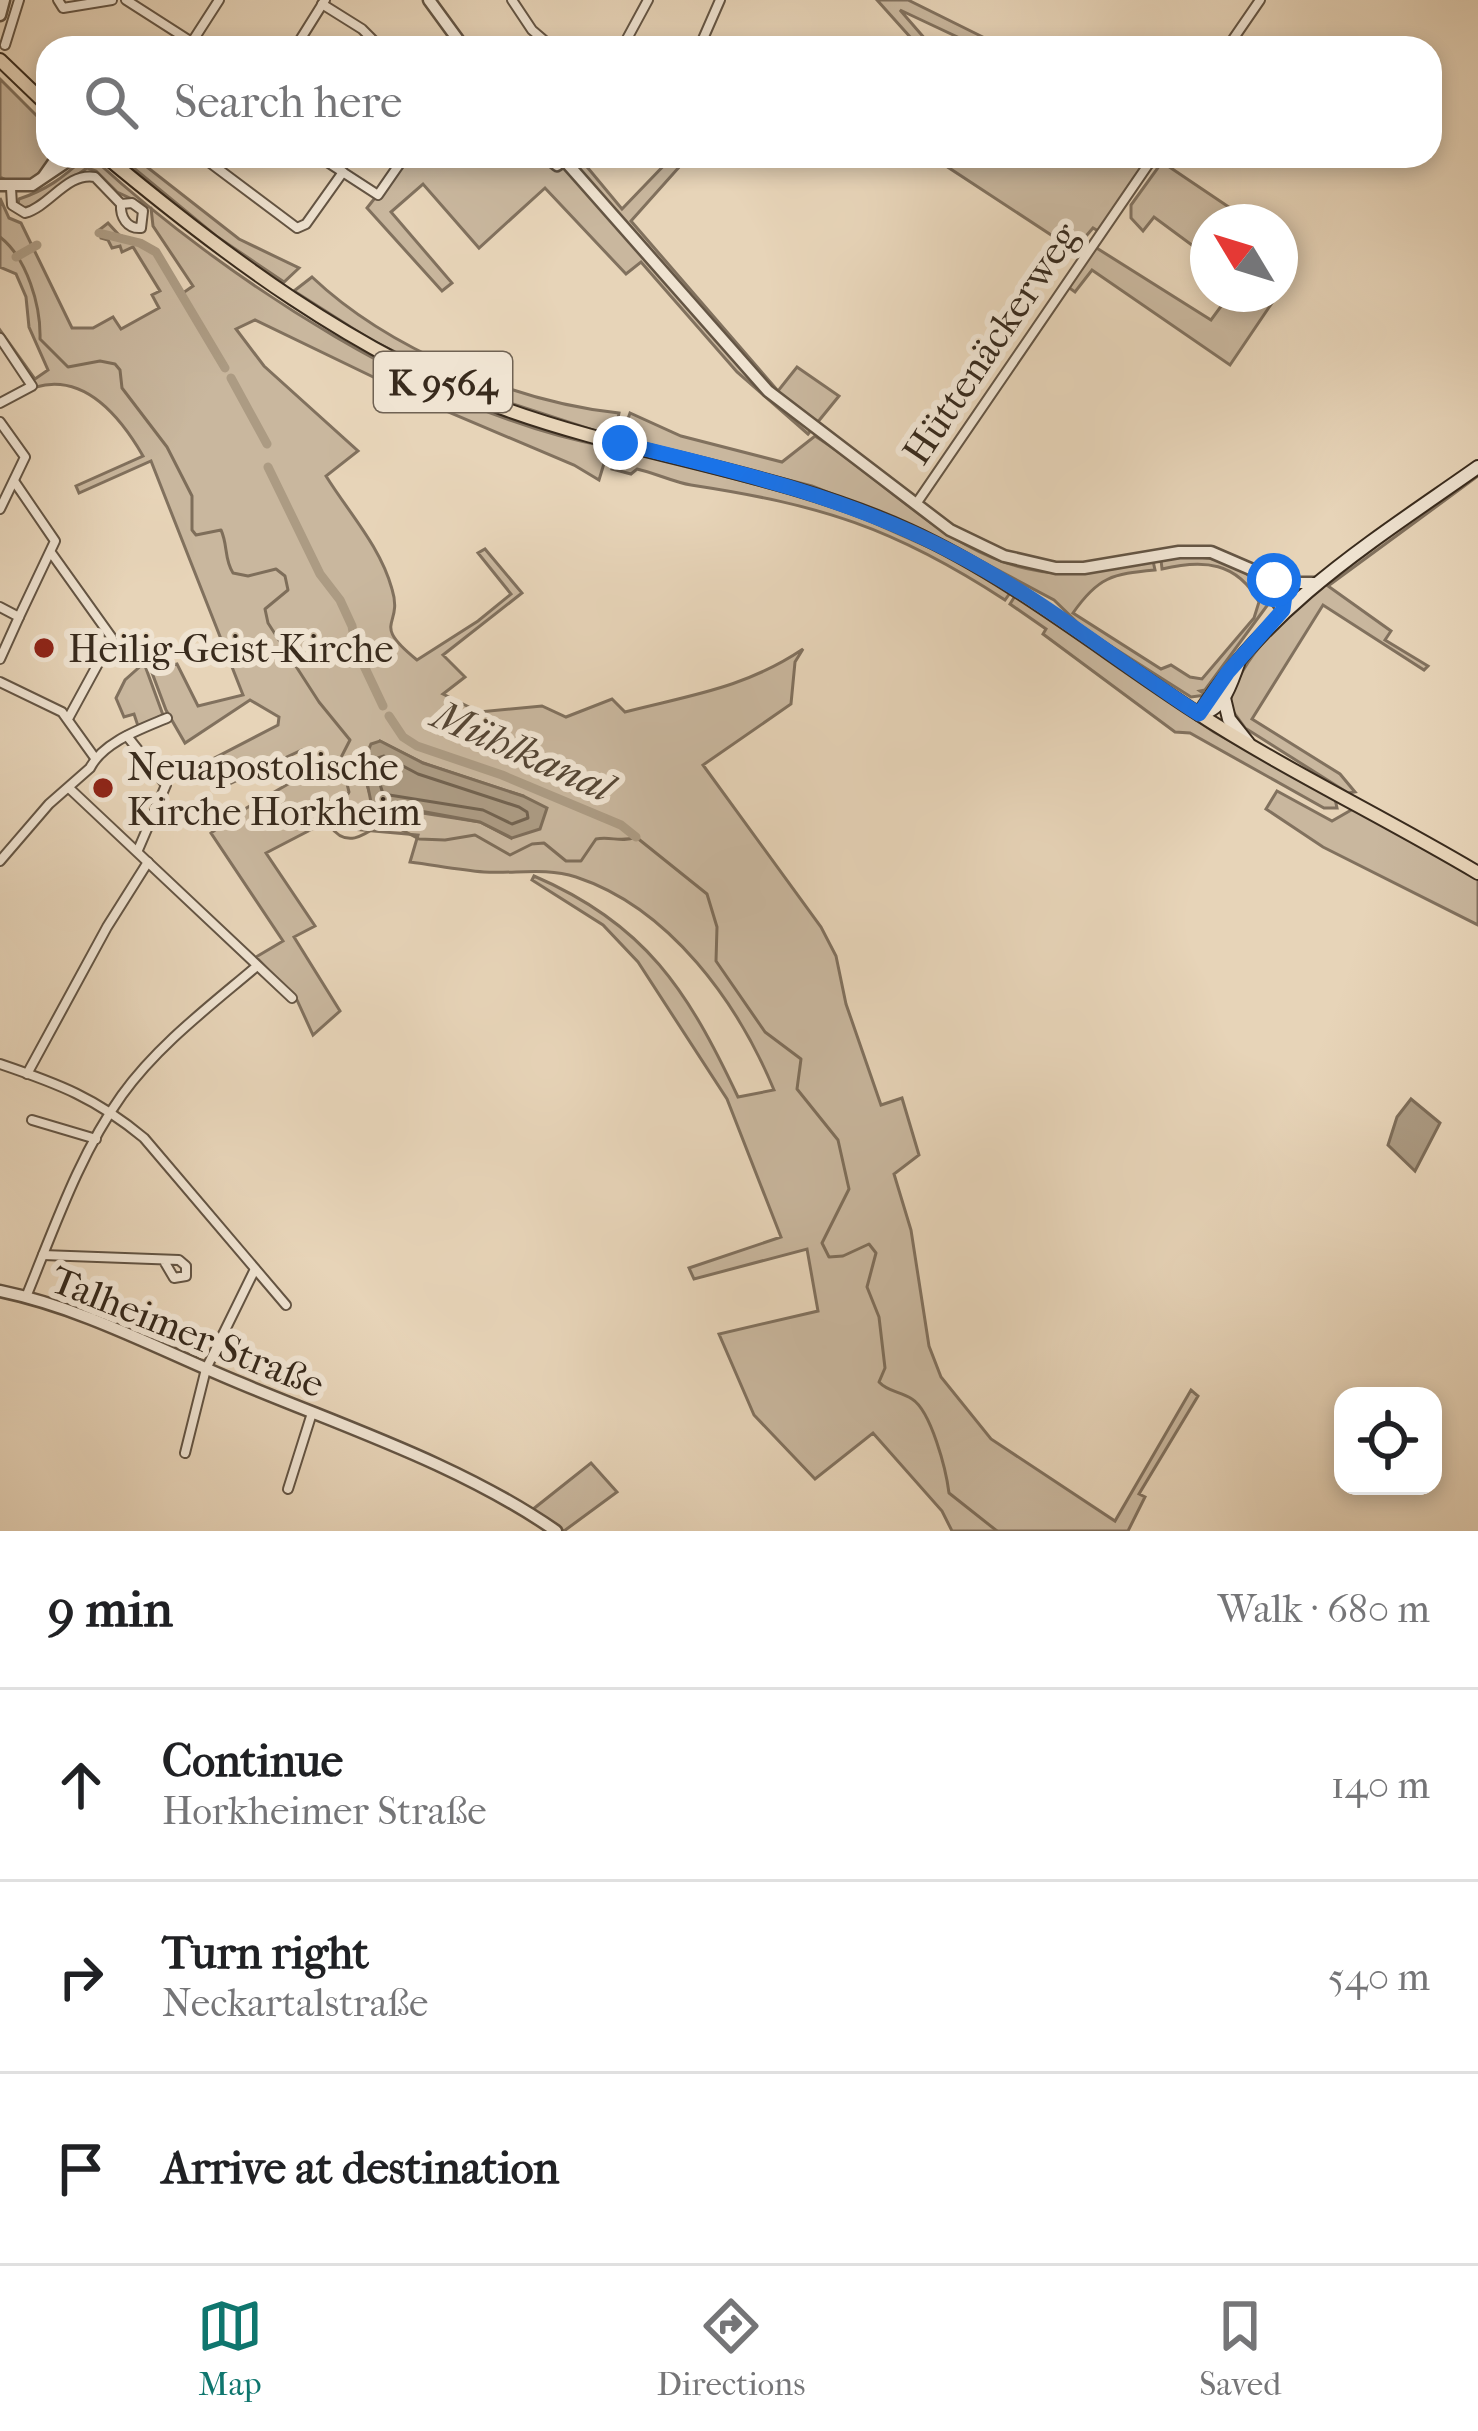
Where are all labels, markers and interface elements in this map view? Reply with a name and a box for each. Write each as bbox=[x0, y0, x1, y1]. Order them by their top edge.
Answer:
search box bbox=[36, 36, 1442, 168]
icon: search bbox=[78, 69, 144, 135]
text: Search here bbox=[174, 76, 402, 129]
north arrow bbox=[1190, 204, 1298, 312]
street label: Hüttenäckerweg bbox=[893, 213, 1089, 473]
road number: K 9564 bbox=[374, 352, 512, 412]
route end bbox=[593, 416, 647, 470]
route start bbox=[1247, 553, 1301, 607]
place label: Heilig-Geist-Kirche bbox=[68, 626, 394, 672]
marker: Heilig-Geist-Kirche bbox=[31, 635, 57, 661]
water label: Mühlkanal bbox=[422, 689, 624, 815]
place label: Neuapostolische Kirche Horkheim bbox=[127, 744, 421, 835]
marker: Neuapostolische Kirche Horkheim bbox=[90, 775, 116, 801]
street label: Talheimer Straße bbox=[44, 1256, 331, 1408]
map controls bbox=[1334, 1387, 1442, 1495]
button: locate bbox=[1334, 1387, 1442, 1495]
text: 9 min bbox=[48, 1579, 173, 1639]
text: Walk · 680 m bbox=[1218, 1586, 1430, 1632]
text: Continue bbox=[162, 1735, 343, 1788]
icon: ahead bbox=[48, 1752, 114, 1818]
text: 140 m bbox=[1331, 1762, 1430, 1808]
text: Horkheimer Straße bbox=[162, 1788, 487, 1834]
text: Turn right bbox=[162, 1927, 369, 1980]
icon: right bbox=[48, 1944, 114, 2010]
text: 540 m bbox=[1328, 1954, 1430, 2000]
text: Neckartalstraße bbox=[162, 1980, 428, 2026]
icon: arrive bbox=[48, 2136, 114, 2202]
text: Arrive at destination bbox=[162, 2142, 559, 2195]
tab: Map bbox=[197, 2293, 263, 2404]
tab: Directions bbox=[657, 2293, 805, 2404]
tab: Saved bbox=[1199, 2293, 1281, 2404]

